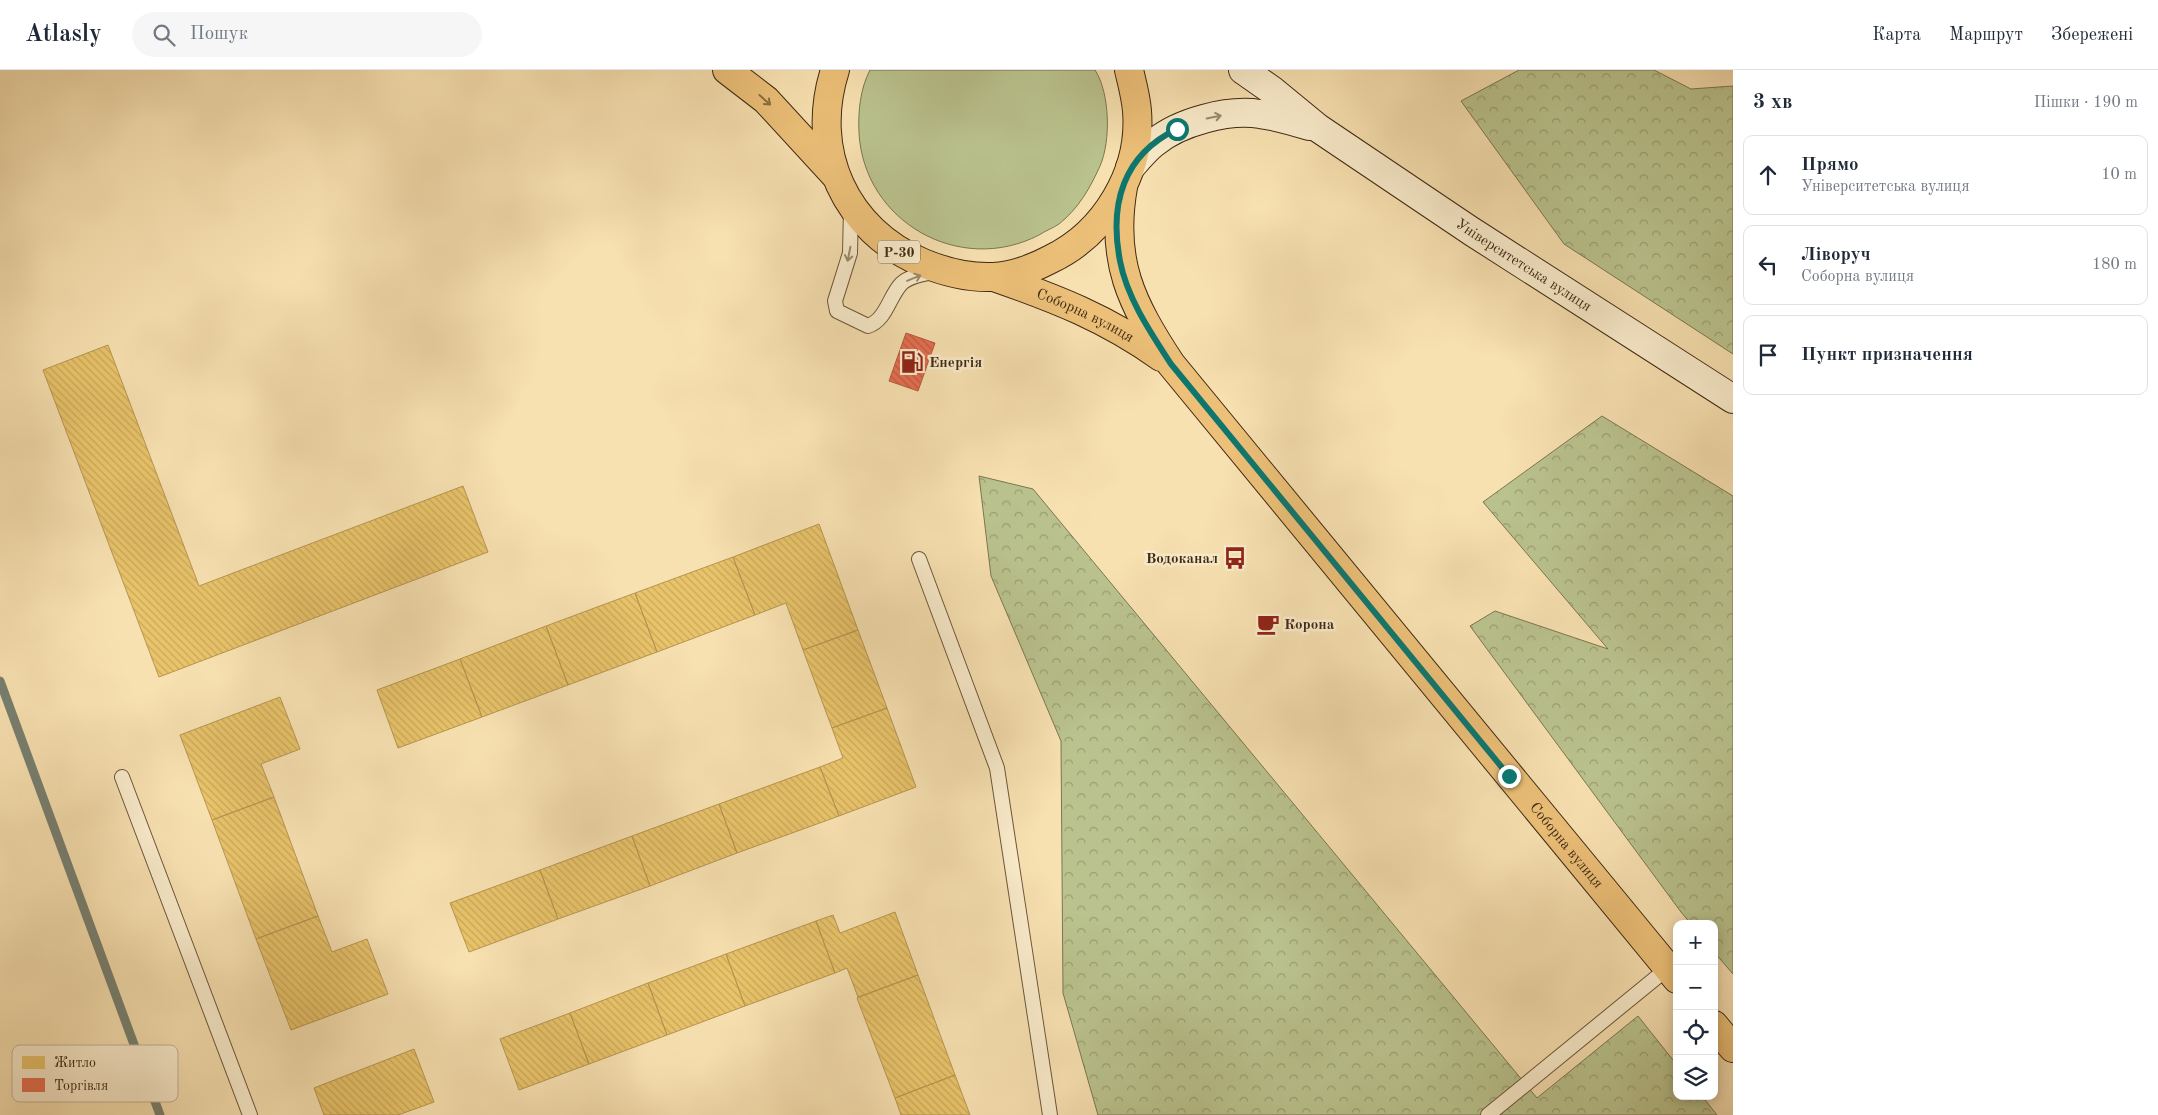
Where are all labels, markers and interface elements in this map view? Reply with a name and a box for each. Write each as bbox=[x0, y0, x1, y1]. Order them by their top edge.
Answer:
search box bbox=[132, 12, 482, 57]
icon: search bbox=[150, 21, 178, 49]
text: Atlasly bbox=[25, 23, 102, 47]
text: Пошук bbox=[190, 25, 248, 44]
text: Карта bbox=[1872, 26, 1921, 44]
text: Маршрут bbox=[1949, 26, 2023, 44]
text: Збережені bbox=[2051, 26, 2133, 44]
text: 3 хв bbox=[1753, 92, 1792, 113]
one-way arrow bbox=[759, 94, 772, 106]
text: Пішки · 190 m bbox=[2034, 95, 2138, 111]
one-way arrow bbox=[1206, 112, 1222, 121]
route start bbox=[1166, 118, 1189, 141]
text: Прямо bbox=[1801, 156, 1859, 175]
icon: ahead bbox=[1754, 161, 1782, 189]
text: 10 m bbox=[2101, 167, 2137, 183]
text: Університетська вулиця bbox=[1801, 179, 1969, 195]
street label: Університетська вулиця bbox=[1452, 217, 1594, 315]
road number: Р-30 bbox=[878, 240, 920, 263]
one-way arrow bbox=[843, 246, 853, 262]
text: Ліворуч bbox=[1801, 246, 1871, 265]
icon: left bbox=[1754, 251, 1782, 279]
text: 180 m bbox=[2092, 257, 2137, 273]
text: Соборна вулиця bbox=[1801, 269, 1914, 285]
one-way arrow bbox=[906, 272, 921, 282]
street label: Соборна вулиця bbox=[1034, 287, 1136, 346]
icon: arrive bbox=[1754, 341, 1782, 369]
text: Пункт призначення bbox=[1801, 346, 1973, 365]
fuel station icon: Енергія bbox=[899, 349, 925, 375]
place label: Енергія bbox=[929, 356, 982, 371]
bus stop icon: Водоканал bbox=[1222, 545, 1248, 571]
place label: Водоканал bbox=[1146, 552, 1218, 567]
cafe icon: Корона bbox=[1255, 611, 1281, 637]
place label: Корона bbox=[1284, 618, 1335, 633]
route end bbox=[1498, 765, 1521, 788]
street label: Соборна вулиця bbox=[1526, 800, 1605, 892]
map controls bbox=[1673, 920, 1718, 1100]
button: + bbox=[1673, 920, 1718, 965]
button: − bbox=[1673, 965, 1718, 1010]
button: locate bbox=[1673, 1010, 1718, 1055]
legend bbox=[12, 1045, 178, 1102]
button: layers bbox=[1673, 1055, 1718, 1100]
text: Житло bbox=[54, 1056, 96, 1070]
text: Торгівля bbox=[54, 1079, 108, 1093]

